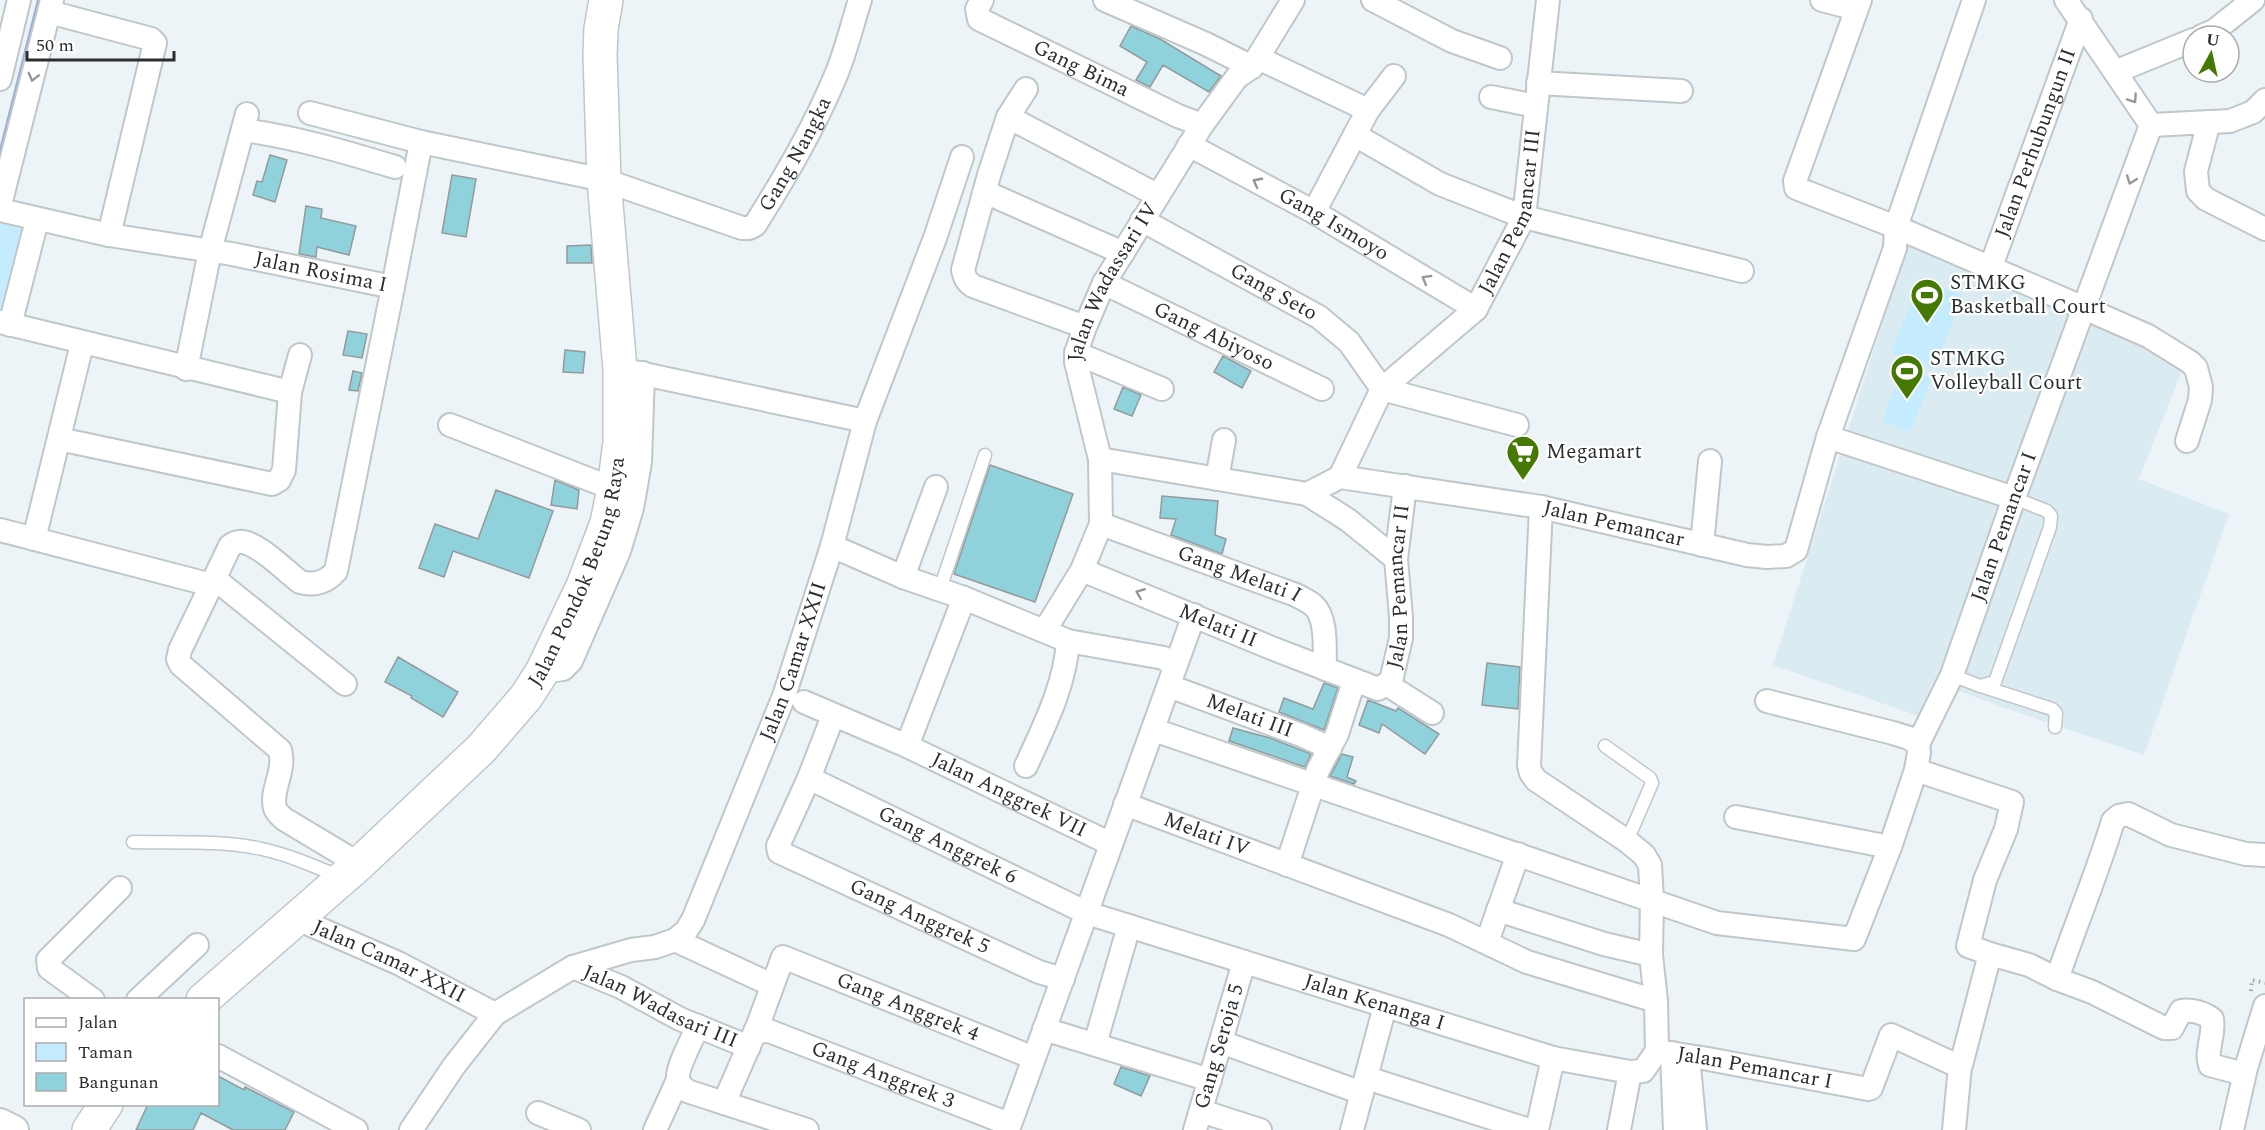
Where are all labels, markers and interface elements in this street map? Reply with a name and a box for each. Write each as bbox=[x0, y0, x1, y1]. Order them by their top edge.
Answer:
scale bar bbox=[27, 24, 174, 62]
north arrow bbox=[2181, 24, 2241, 84]
text: U bbox=[2205, 27, 2221, 53]
text: 50 m bbox=[36, 32, 74, 59]
street label: Gang Bima bbox=[1027, 32, 1135, 106]
street label: Jalan Perhubungun II bbox=[1987, 44, 2085, 243]
one-way arrow bbox=[27, 72, 40, 82]
street label: Gang Nangka bbox=[751, 91, 841, 218]
one-way arrow bbox=[2126, 92, 2137, 103]
street label: Jalan Pemancar III bbox=[1470, 128, 1550, 300]
one-way arrow bbox=[2126, 174, 2138, 185]
one-way arrow bbox=[1253, 178, 1263, 189]
street label: Gang Ismoyo bbox=[1272, 180, 1395, 269]
street label: Jalan Wadassari IV bbox=[1060, 196, 1166, 361]
street label: Jalan Rosima I bbox=[252, 243, 390, 301]
street label: Gang Seto bbox=[1224, 255, 1323, 329]
place label: STMKG Basketball Court bbox=[1950, 267, 2106, 323]
one-way arrow bbox=[1422, 275, 1432, 287]
sports icon: STMKG Basketball Court bbox=[1909, 277, 1945, 324]
street label: Gang Abiyoso bbox=[1148, 293, 1280, 379]
place label: STMKG Volleyball Court bbox=[1930, 343, 2082, 399]
sports icon: STMKG Volleyball Court bbox=[1889, 353, 1925, 400]
supermarket icon: Megamart bbox=[1505, 434, 1541, 481]
place label: Megamart bbox=[1546, 436, 1642, 468]
street label: Jalan Pemancar I bbox=[1963, 447, 2046, 606]
street label: Jalan Pondok Betung Raya bbox=[520, 454, 634, 694]
street label: Jalan Pemancar bbox=[1540, 492, 1688, 556]
street label: Jalan Pemancar II bbox=[1378, 502, 1419, 672]
street label: Gang Melati I bbox=[1173, 537, 1308, 611]
street label: Jalan Camar XXII bbox=[751, 578, 835, 746]
one-way arrow bbox=[1135, 588, 1146, 600]
street label: Melati II bbox=[1174, 595, 1262, 656]
street label: Melati III bbox=[1202, 685, 1298, 747]
street label: Jalan Anggrek VII bbox=[926, 744, 1092, 846]
street label: Gang Anggrek 6 bbox=[872, 798, 1023, 893]
street label: Melati IV bbox=[1159, 804, 1254, 865]
street label: Gang Anggrek 5 bbox=[844, 871, 995, 963]
street label: Jalan Camar XXII bbox=[307, 911, 471, 1012]
street label: Jalan Wadasari III bbox=[578, 957, 743, 1057]
street label: Gang Anggrek 4 bbox=[832, 964, 984, 1050]
street label: Jalan Kenanga I bbox=[1300, 965, 1449, 1039]
street label: Gang Seroja 5 bbox=[1186, 980, 1253, 1113]
legend bbox=[24, 998, 219, 1106]
text: Jalan bbox=[78, 1009, 118, 1036]
street label: Gang Anggrek 3 bbox=[806, 1033, 960, 1118]
street label: Jalan Pemancar I bbox=[1675, 1038, 1835, 1098]
text: Taman bbox=[78, 1039, 133, 1066]
text: Bangunan bbox=[78, 1069, 159, 1096]

